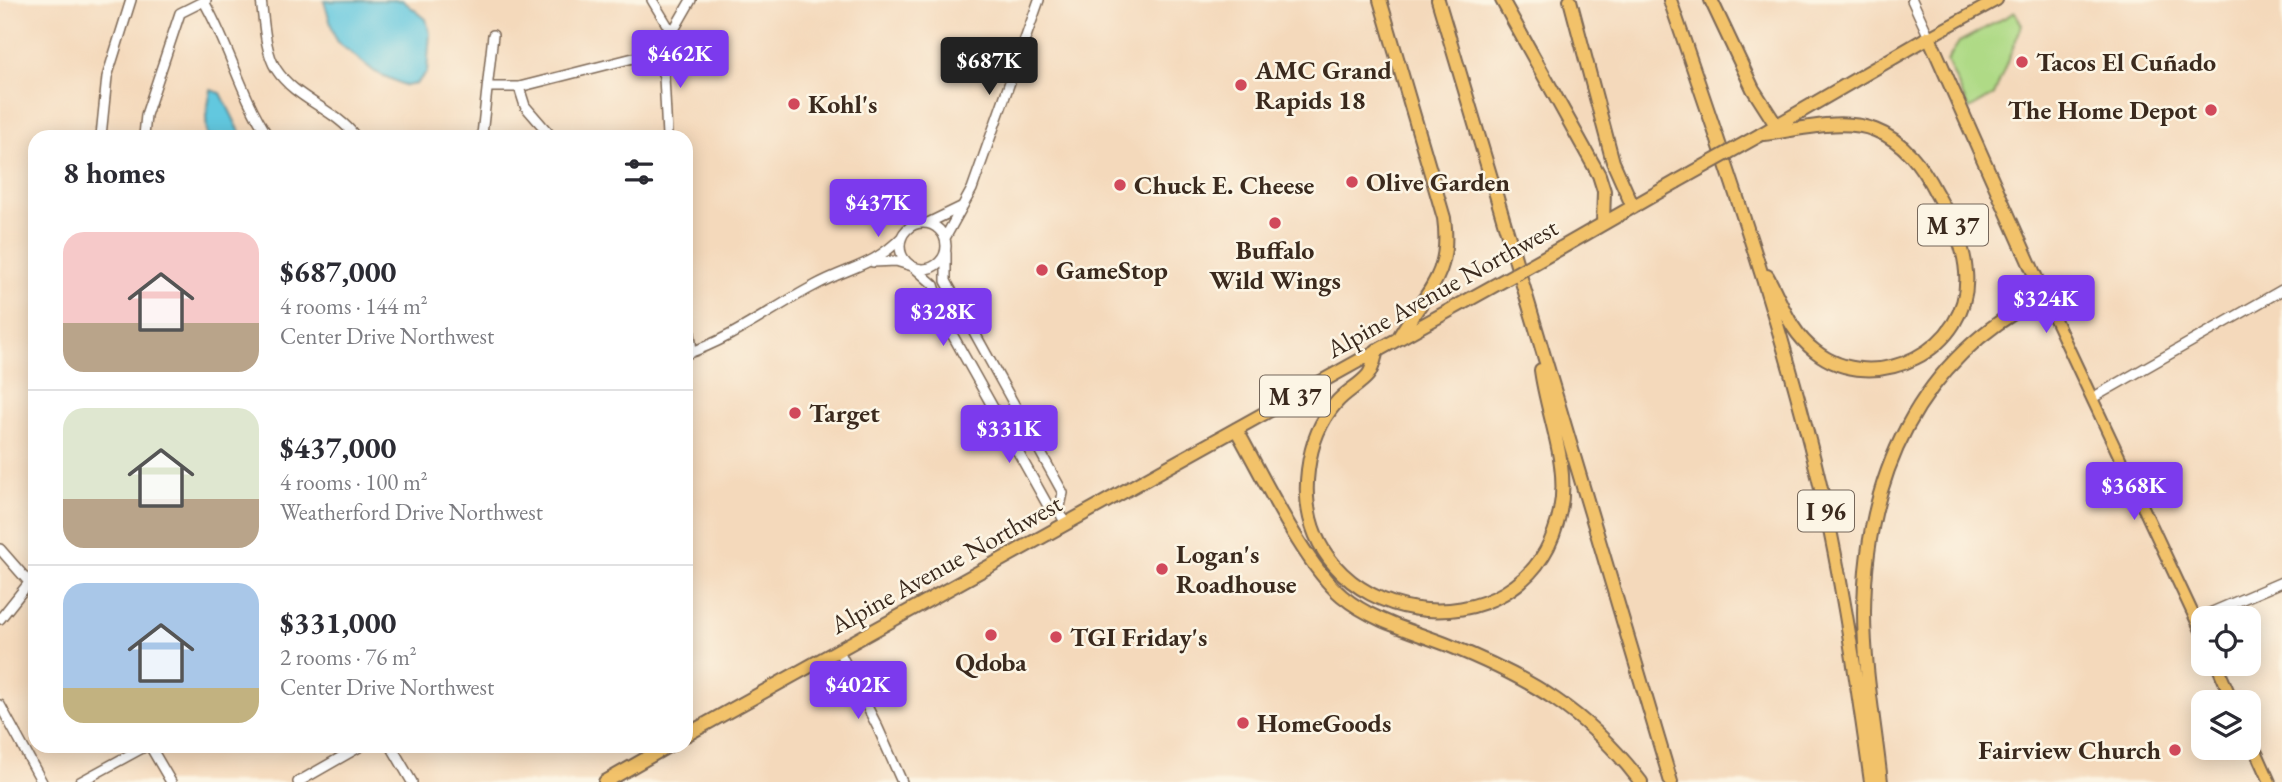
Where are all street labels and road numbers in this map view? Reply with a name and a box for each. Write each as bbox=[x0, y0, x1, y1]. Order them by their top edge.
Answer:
road number: M 37 bbox=[1918, 205, 1988, 246]
street label: Alpine Avenue Northwest bbox=[1319, 210, 1564, 366]
road number: M 37 bbox=[1260, 376, 1330, 416]
street label: Alpine Avenue Northwest bbox=[823, 486, 1068, 642]
road number: I 96 bbox=[1798, 490, 1854, 532]

